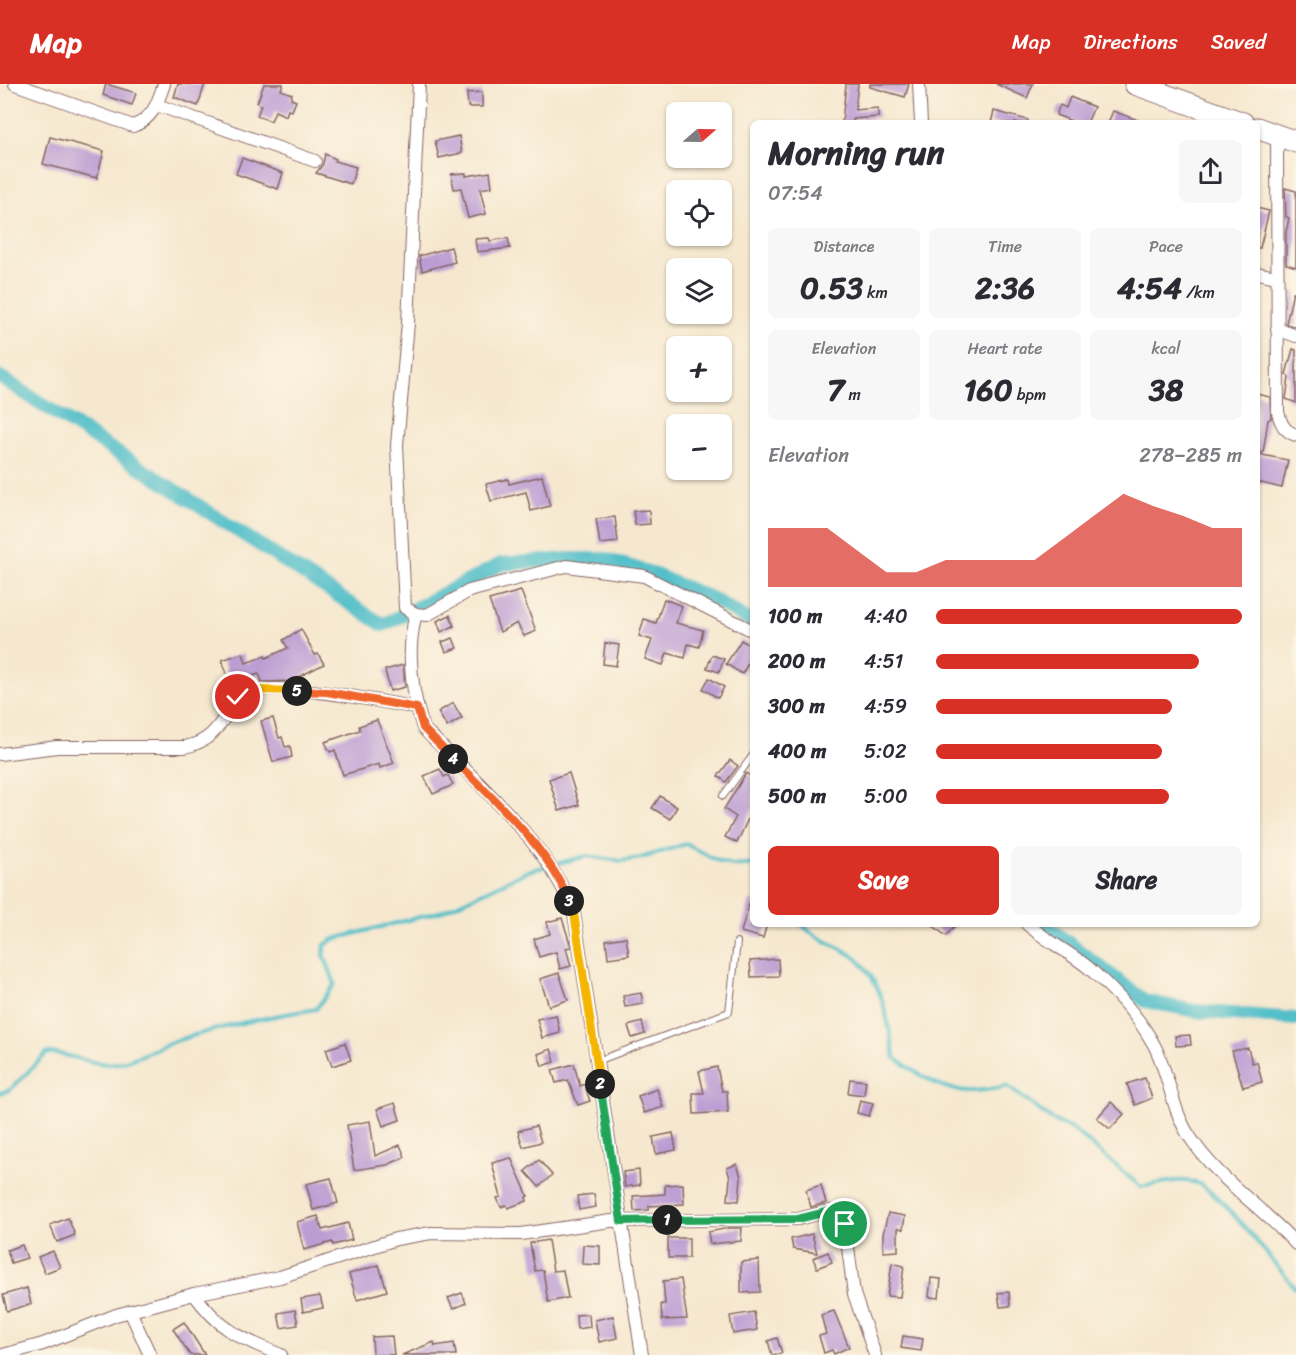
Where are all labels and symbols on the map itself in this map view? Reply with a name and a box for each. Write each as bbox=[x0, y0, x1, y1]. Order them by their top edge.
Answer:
north arrow bbox=[666, 102, 732, 168]
pin bbox=[212, 671, 263, 722]
pin: 5 bbox=[282, 676, 312, 706]
pin: 4 bbox=[438, 744, 468, 774]
pin: 3 bbox=[554, 886, 584, 916]
pin: 2 bbox=[585, 1069, 615, 1099]
pin bbox=[819, 1198, 870, 1249]
pin: 1 bbox=[652, 1205, 682, 1235]

